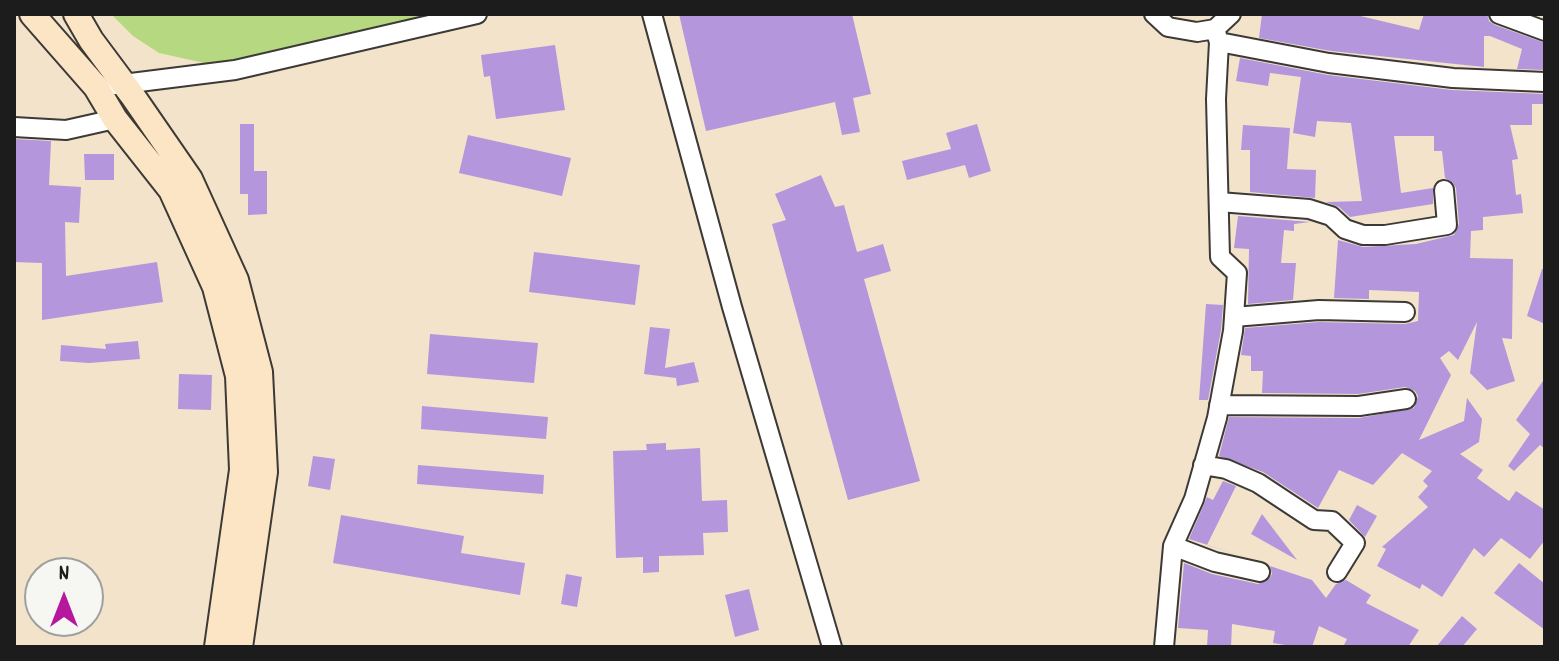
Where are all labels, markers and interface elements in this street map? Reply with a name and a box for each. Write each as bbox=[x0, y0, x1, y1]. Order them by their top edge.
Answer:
north arrow bbox=[24, 557, 104, 637]
text: N bbox=[59, 559, 69, 590]

